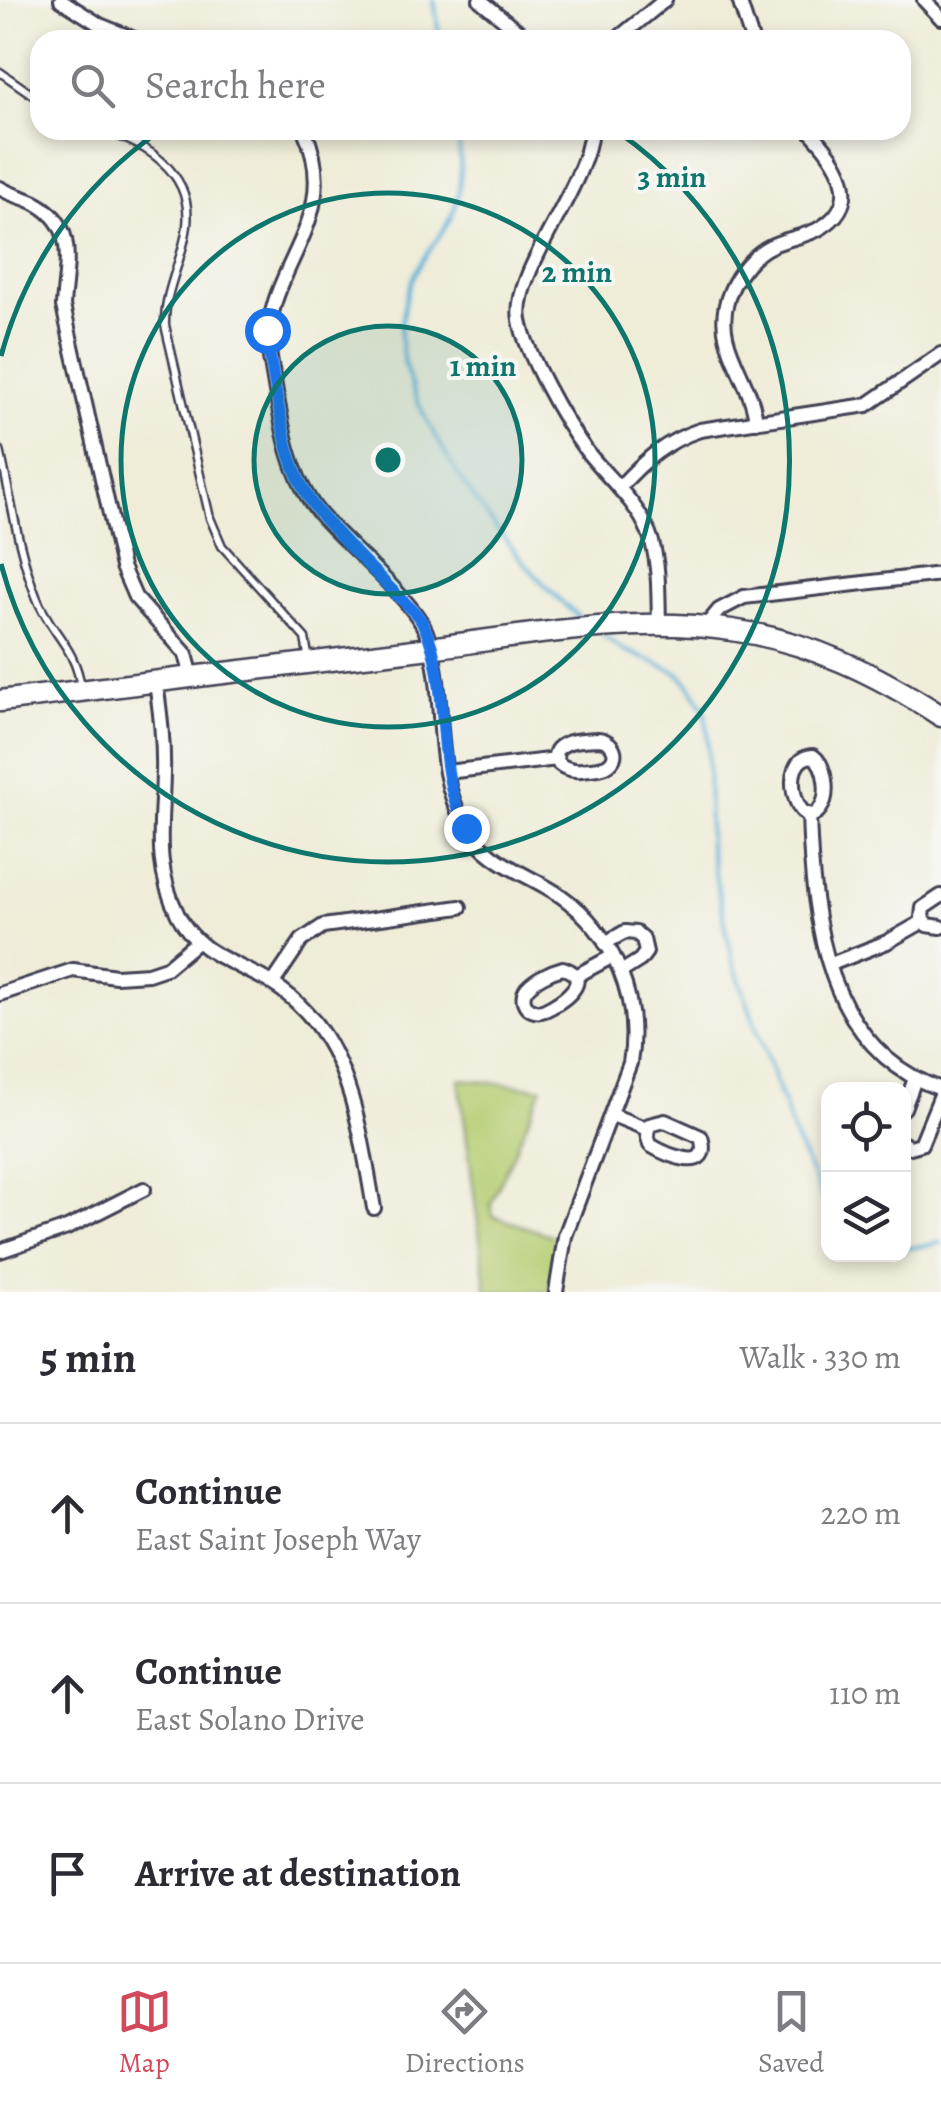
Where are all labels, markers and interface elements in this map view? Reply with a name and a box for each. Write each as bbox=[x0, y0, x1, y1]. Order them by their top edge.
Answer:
search box bbox=[30, 30, 911, 140]
icon: search bbox=[65, 58, 120, 113]
text: Search here bbox=[145, 59, 326, 111]
text: 3 min bbox=[638, 157, 707, 197]
text: 2 min bbox=[542, 252, 612, 292]
route start bbox=[245, 308, 291, 354]
text: 1 min bbox=[450, 346, 516, 386]
centre of rings bbox=[370, 442, 406, 478]
route end bbox=[444, 806, 490, 852]
map controls bbox=[821, 1082, 911, 1262]
button: locate bbox=[821, 1082, 911, 1172]
button: layers bbox=[821, 1172, 911, 1262]
text: 5 min bbox=[40, 1329, 136, 1386]
text: Walk · 330 m bbox=[739, 1335, 901, 1379]
text: Continue bbox=[135, 1465, 282, 1517]
icon: ahead bbox=[40, 1486, 95, 1541]
text: 220 m bbox=[821, 1491, 901, 1535]
text: East Saint Joseph Way bbox=[135, 1517, 421, 1561]
text: Continue bbox=[135, 1645, 282, 1697]
icon: ahead bbox=[40, 1666, 95, 1721]
text: 110 m bbox=[829, 1671, 901, 1715]
text: East Solano Drive bbox=[135, 1697, 365, 1741]
icon: arrive bbox=[40, 1846, 95, 1901]
text: Arrive at destination bbox=[135, 1847, 461, 1899]
tab: Map bbox=[117, 1984, 172, 2082]
tab: Directions bbox=[405, 1984, 525, 2082]
tab: Saved bbox=[758, 1984, 824, 2082]

